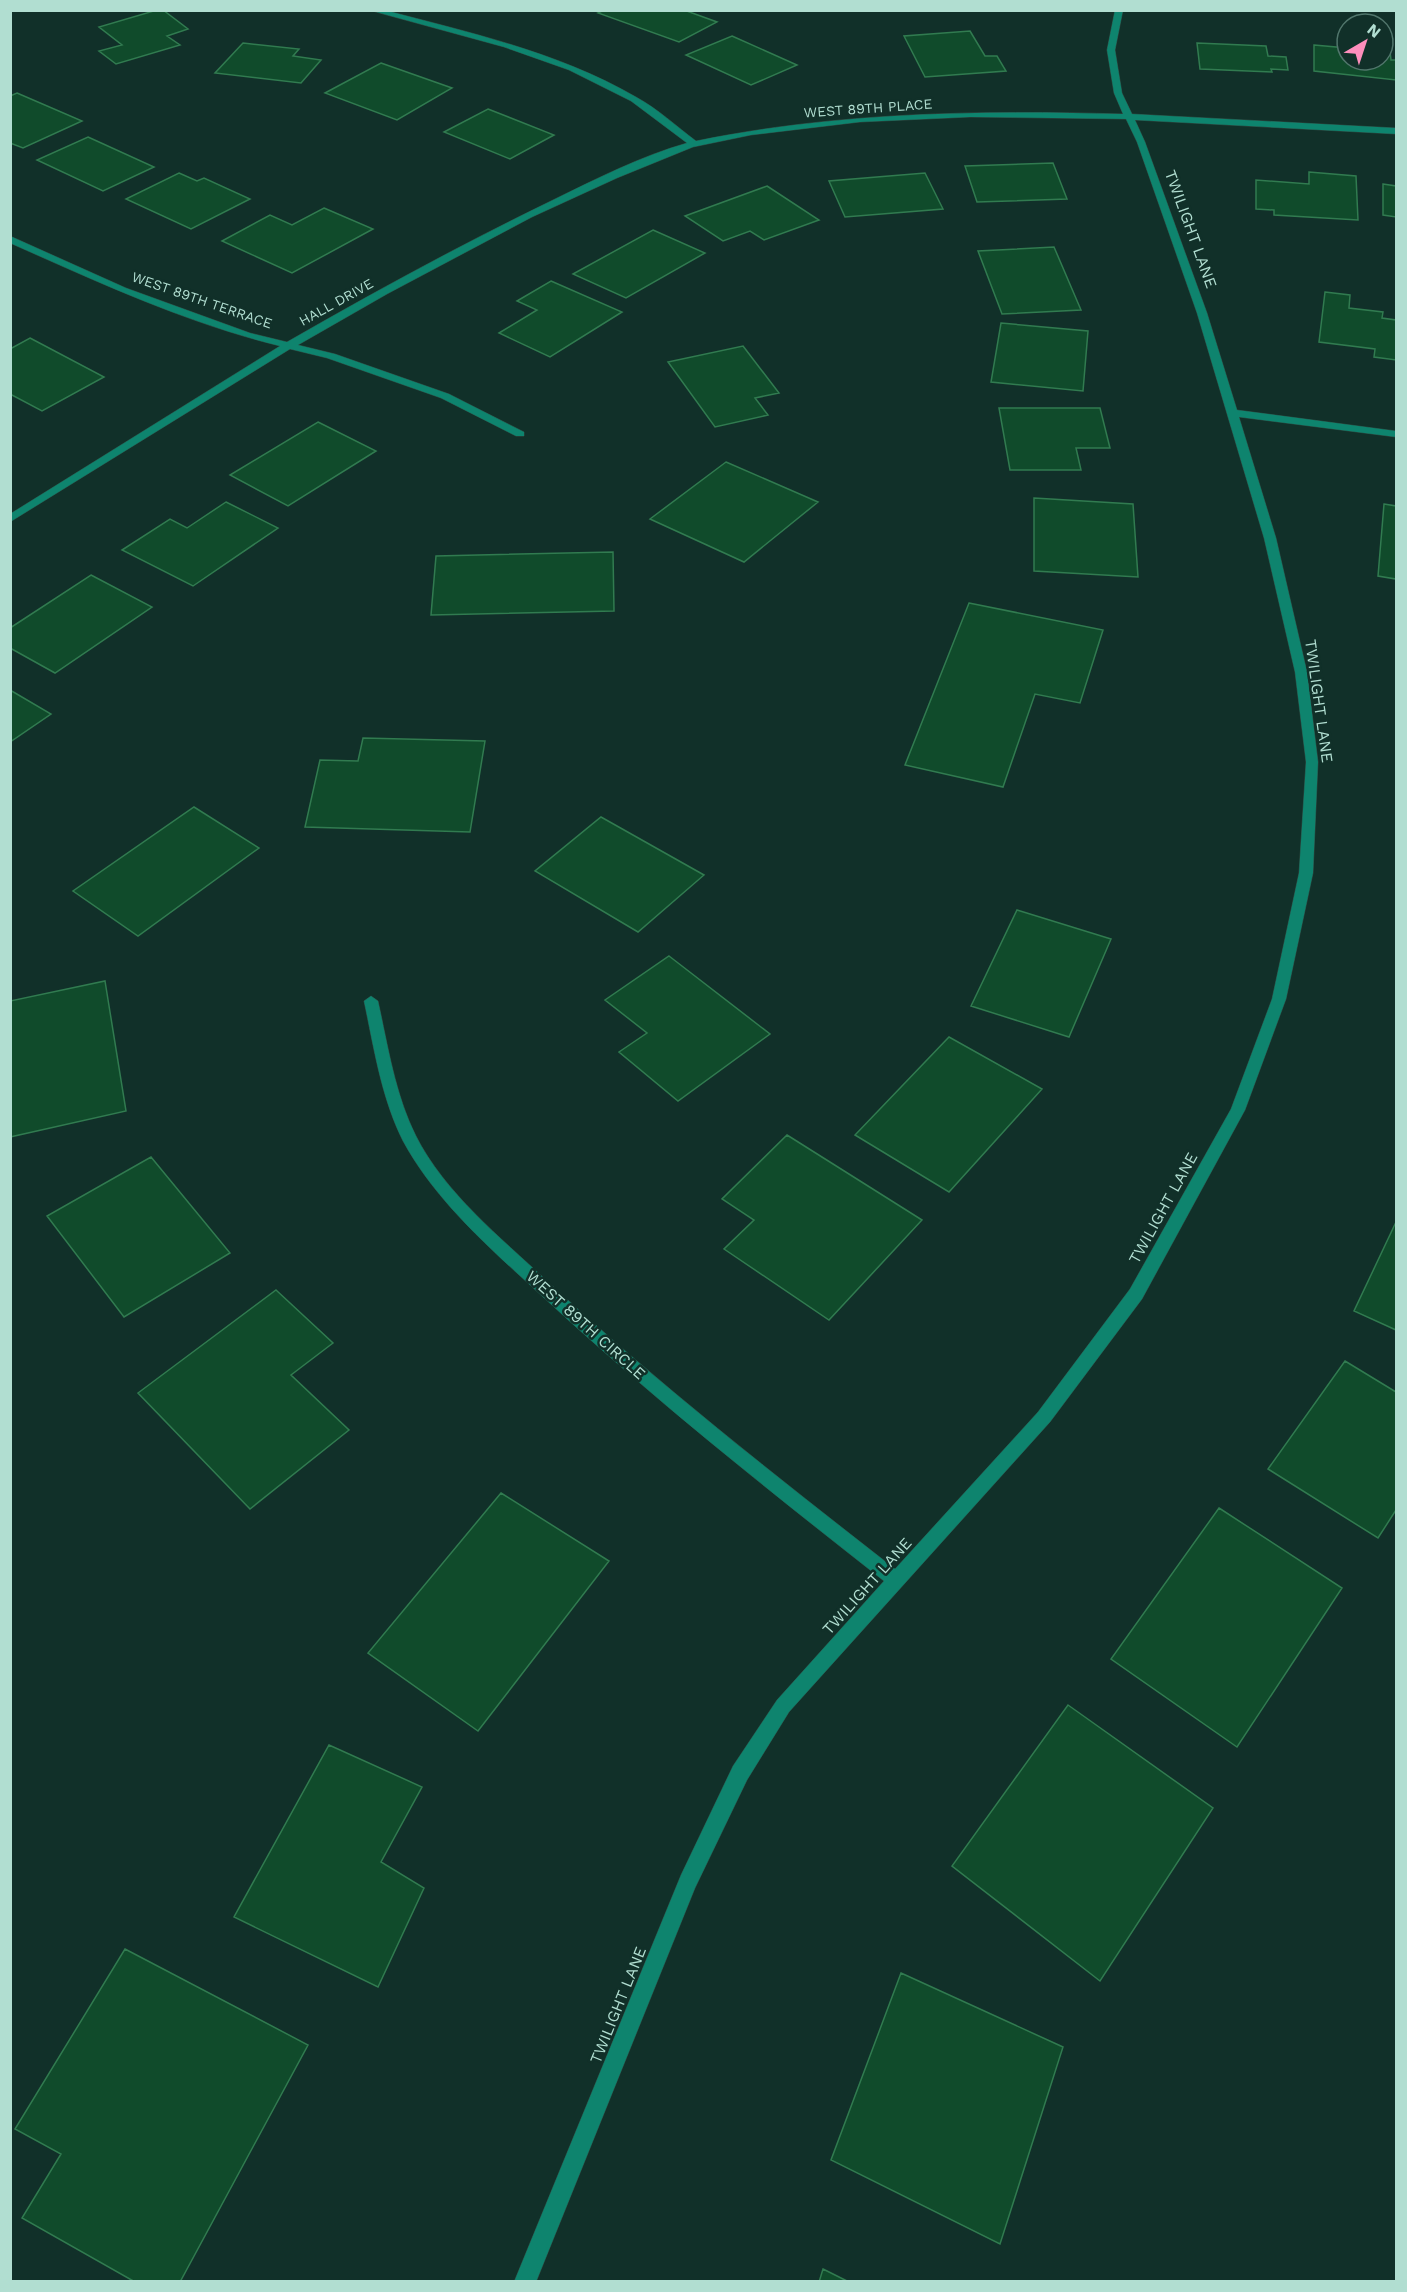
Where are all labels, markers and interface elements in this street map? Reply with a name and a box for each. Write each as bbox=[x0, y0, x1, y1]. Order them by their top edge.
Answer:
north arrow bbox=[1335, 12, 1395, 72]
text: N bbox=[1364, 20, 1385, 42]
street label: WEST 89TH PLACE bbox=[803, 96, 933, 120]
street label: TWILIGHT LANE bbox=[1161, 167, 1221, 291]
street label: WEST 89TH TERRACE bbox=[130, 268, 274, 332]
street label: HALL DRIVE bbox=[296, 275, 376, 329]
street label: TWILIGHT LANE bbox=[1301, 638, 1337, 764]
street label: TWILIGHT LANE bbox=[1125, 1149, 1201, 1267]
street label: WEST 89TH CIRCLE bbox=[523, 1267, 649, 1383]
street label: TWILIGHT LANE bbox=[818, 1533, 916, 1639]
street label: TWILIGHT LANE bbox=[586, 1944, 650, 2066]

